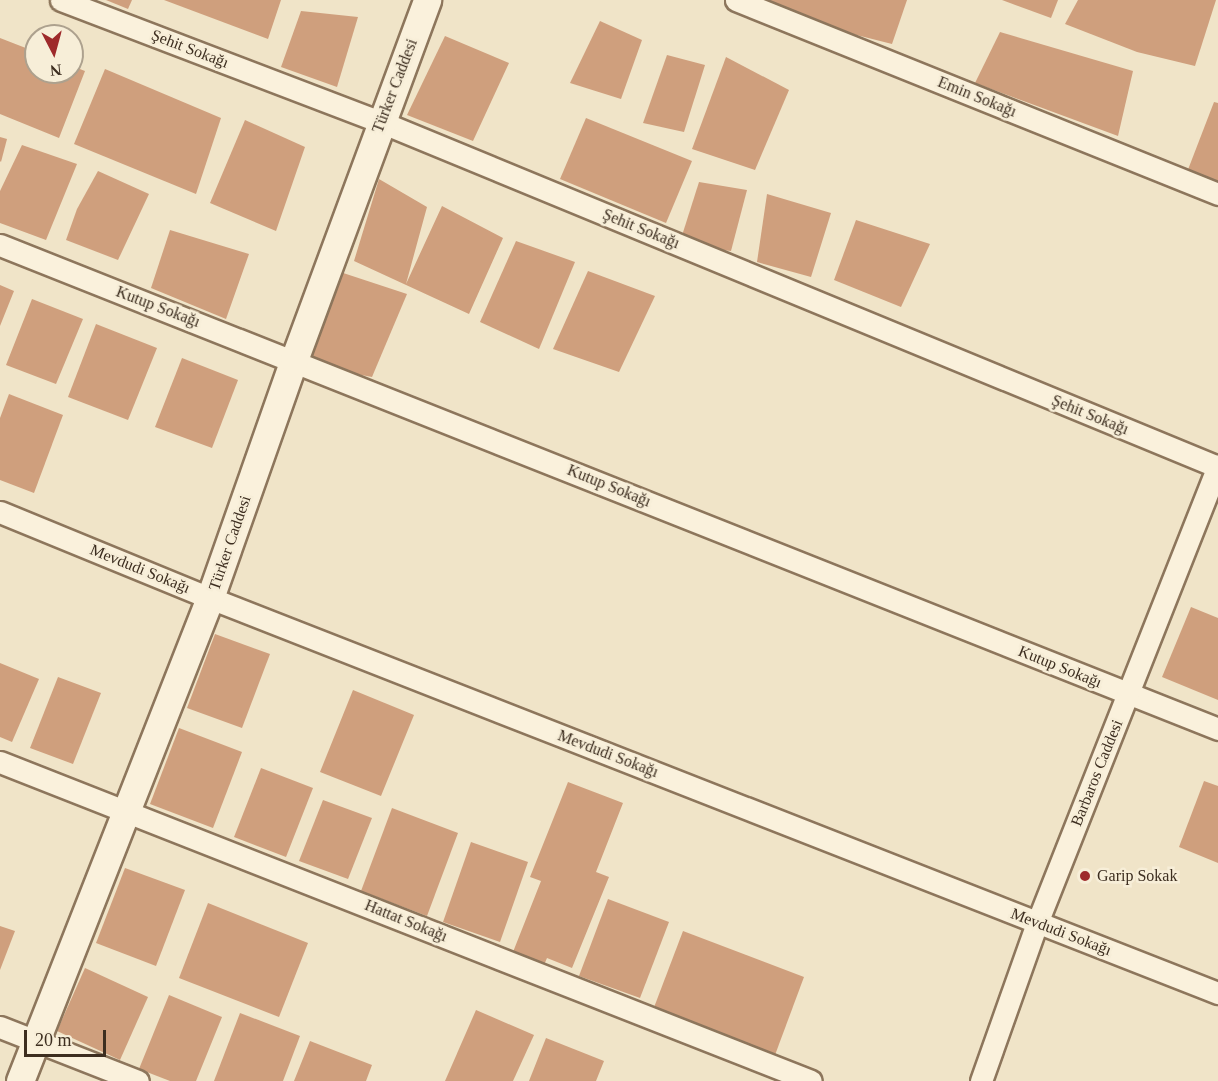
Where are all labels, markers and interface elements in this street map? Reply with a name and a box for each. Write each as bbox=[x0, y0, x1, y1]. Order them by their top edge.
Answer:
north arrow bbox=[24, 24, 84, 84]
street label: Şehit Sokağı bbox=[149, 25, 231, 73]
street label: Türker Caddesi bbox=[368, 36, 422, 136]
text: N bbox=[49, 61, 62, 79]
street label: Emin Sokağı bbox=[935, 73, 1019, 121]
street label: Şehit Sokağı bbox=[600, 205, 682, 253]
street label: Kutup Sokağı bbox=[113, 282, 203, 332]
street label: Şehit Sokağı bbox=[1049, 391, 1131, 439]
street label: Kutup Sokağı bbox=[564, 461, 654, 511]
street label: Türker Caddesi bbox=[205, 493, 255, 593]
street label: Mevdudi Sokağı bbox=[87, 540, 193, 598]
street label: Kutup Sokağı bbox=[1015, 642, 1105, 692]
street label: Barbaros Caddesi bbox=[1067, 717, 1127, 829]
street label: Mevdudi Sokağı bbox=[555, 726, 661, 782]
place label: Garip Sokak bbox=[1097, 866, 1177, 886]
marker: Garip Sokak bbox=[1078, 869, 1092, 883]
street label: Hattat Sokağı bbox=[362, 896, 450, 946]
street label: Mevdudi Sokağı bbox=[1008, 904, 1114, 960]
scale bar bbox=[27, 1018, 110, 1056]
text: 20 m bbox=[35, 1030, 72, 1050]

